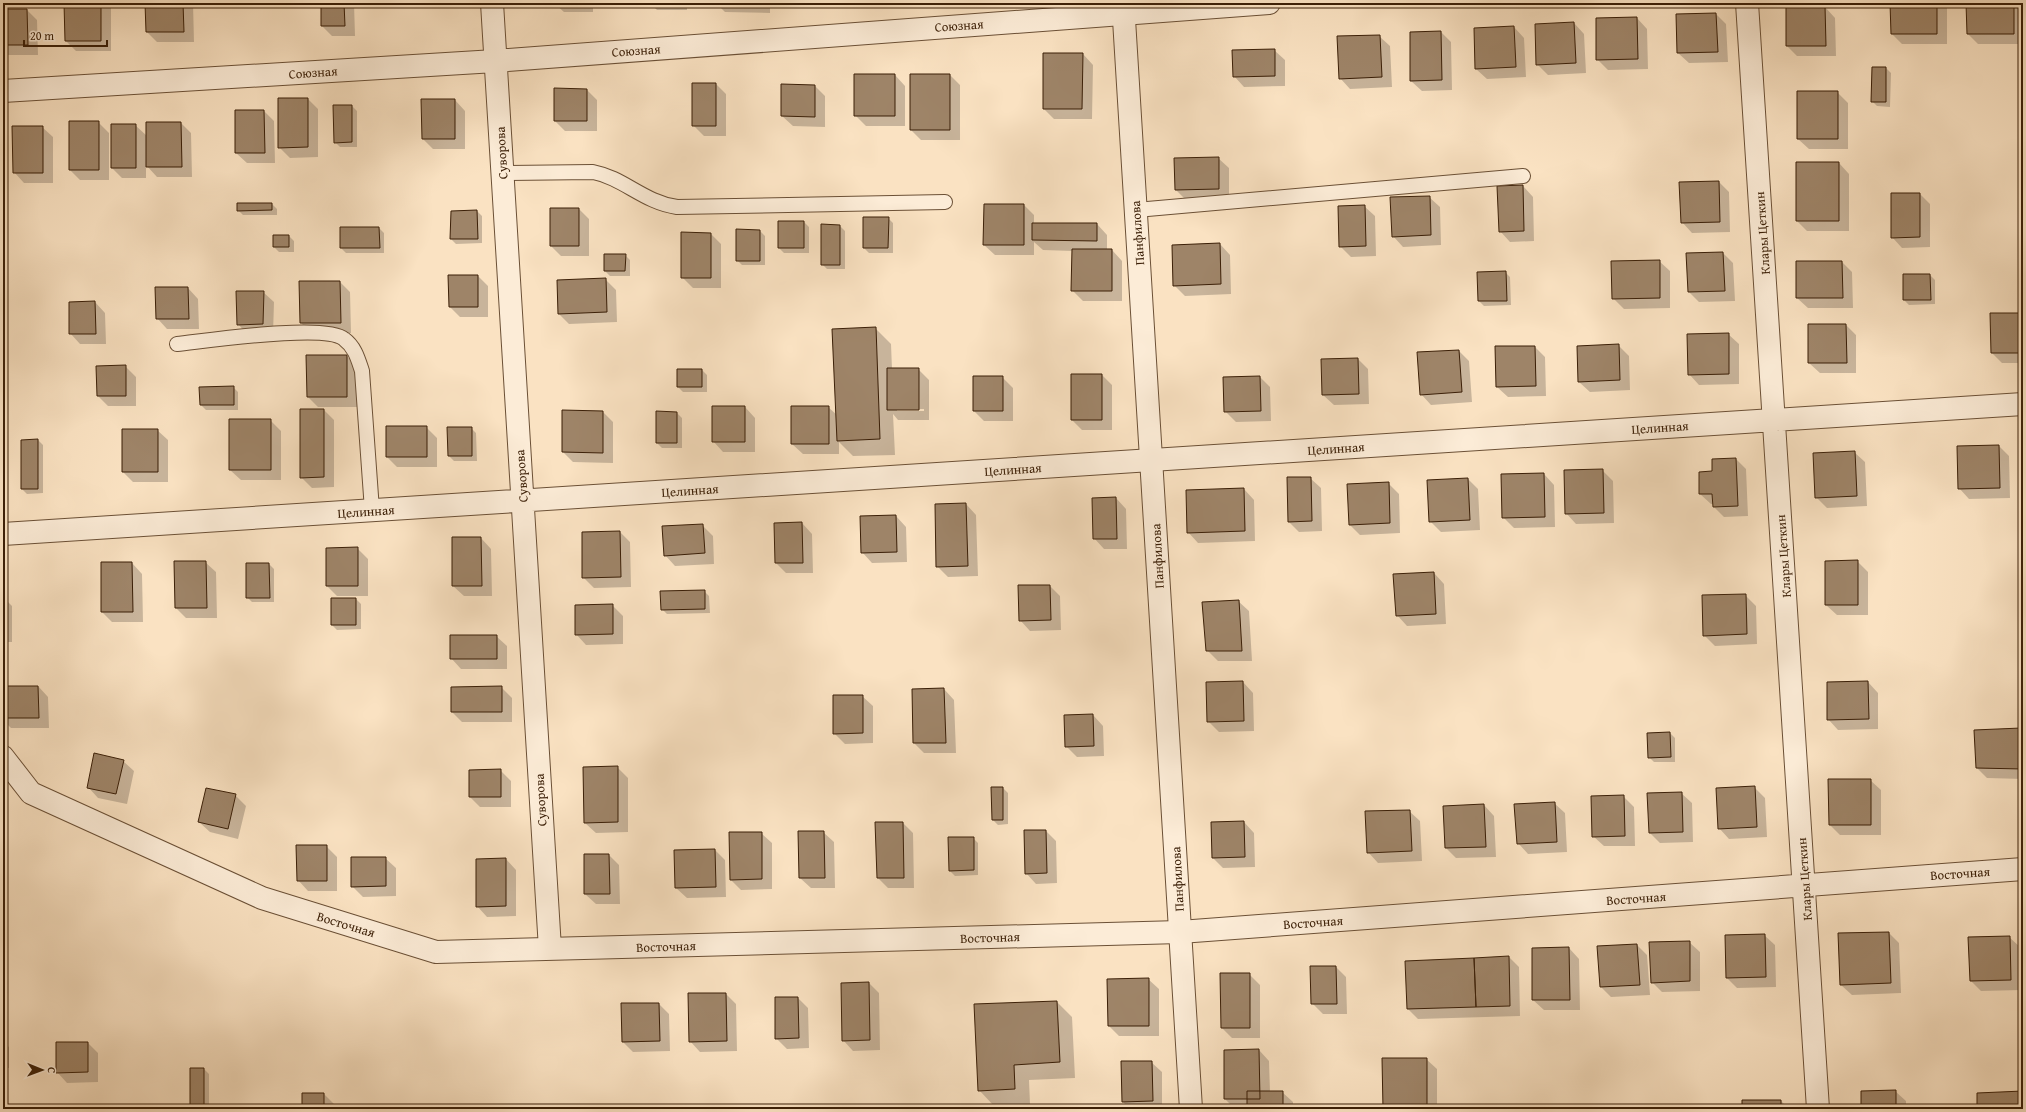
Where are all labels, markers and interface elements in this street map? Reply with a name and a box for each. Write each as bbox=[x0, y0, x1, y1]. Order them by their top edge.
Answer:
street label: Союзная bbox=[934, 14, 985, 37]
scale bar bbox=[24, 22, 107, 48]
text: 20 m bbox=[30, 27, 54, 44]
street label: Союзная bbox=[611, 39, 662, 62]
street label: Союзная bbox=[288, 61, 339, 84]
street label: Суворова bbox=[491, 125, 512, 180]
street label: Клары Цеткин bbox=[1750, 190, 1775, 275]
street label: Панфилова bbox=[1126, 199, 1149, 266]
street label: Целинная bbox=[1631, 416, 1690, 439]
street label: Целинная bbox=[1307, 437, 1366, 460]
street label: Суворова bbox=[510, 448, 533, 503]
street label: Целинная bbox=[984, 458, 1043, 481]
street label: Целинная bbox=[661, 479, 720, 502]
street label: Целинная bbox=[337, 500, 396, 523]
street label: Клары Цеткин bbox=[1771, 513, 1796, 598]
street label: Панфилова bbox=[1146, 522, 1169, 589]
street label: Суворова bbox=[530, 772, 551, 827]
street label: Клары Цеткин bbox=[1792, 836, 1817, 921]
street label: Панфилова bbox=[1166, 845, 1189, 912]
street label: Восточная bbox=[1929, 862, 1991, 885]
street label: Восточная bbox=[1605, 887, 1667, 910]
street label: Восточная bbox=[314, 907, 378, 942]
street label: Восточная bbox=[1282, 911, 1344, 934]
street label: Восточная bbox=[960, 927, 1021, 948]
street label: Восточная bbox=[636, 936, 697, 957]
north arrow bbox=[22, 1050, 62, 1090]
text: С bbox=[44, 1067, 60, 1073]

